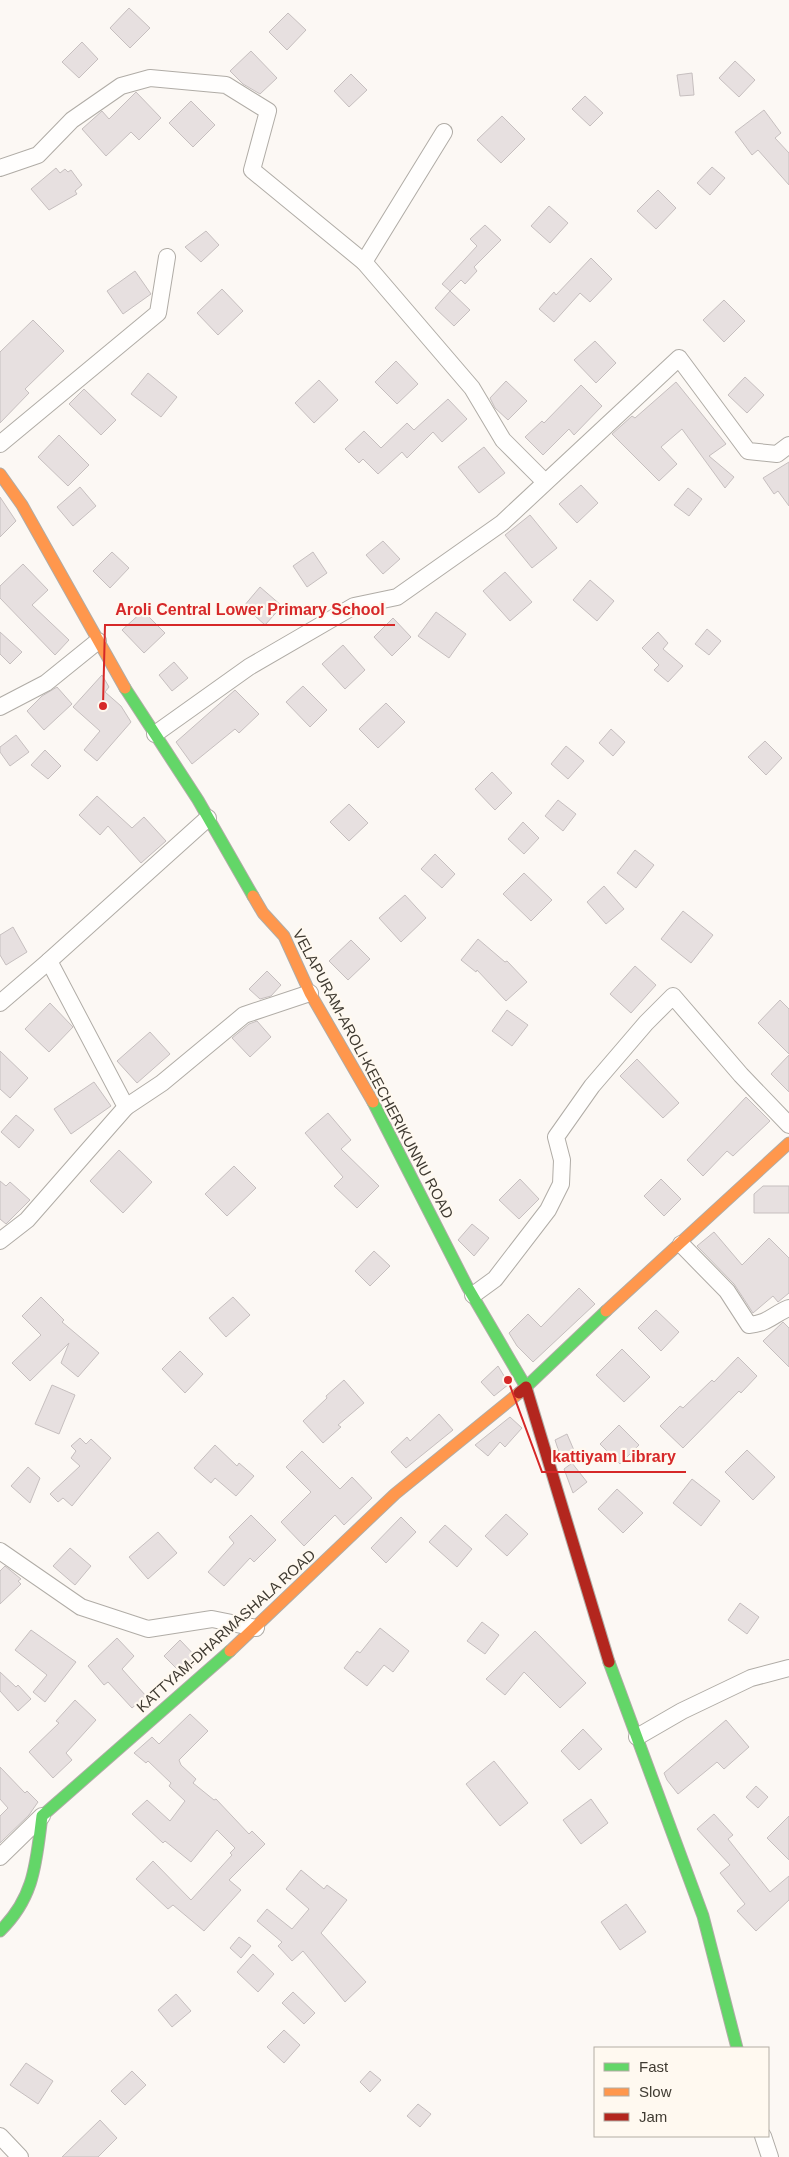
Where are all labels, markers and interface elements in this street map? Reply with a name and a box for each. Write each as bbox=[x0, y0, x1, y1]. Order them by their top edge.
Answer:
callout: Aroli Central Lower Primary School bbox=[105, 594, 395, 625]
text: Aroli Central Lower Primary School bbox=[115, 601, 385, 618]
street label: VELAPURAM-AROLI-KEECHERIKUNNU ROAD bbox=[290, 926, 457, 1221]
callout: kattiyam Library bbox=[542, 1441, 686, 1472]
text: kattiyam Library bbox=[552, 1448, 676, 1465]
street label: KATTYAM-DHARMASHALA ROAD bbox=[133, 1546, 319, 1715]
legend bbox=[594, 2047, 769, 2137]
text: Fast bbox=[639, 2058, 669, 2075]
text: Slow bbox=[639, 2083, 672, 2100]
text: Jam bbox=[639, 2108, 667, 2125]

